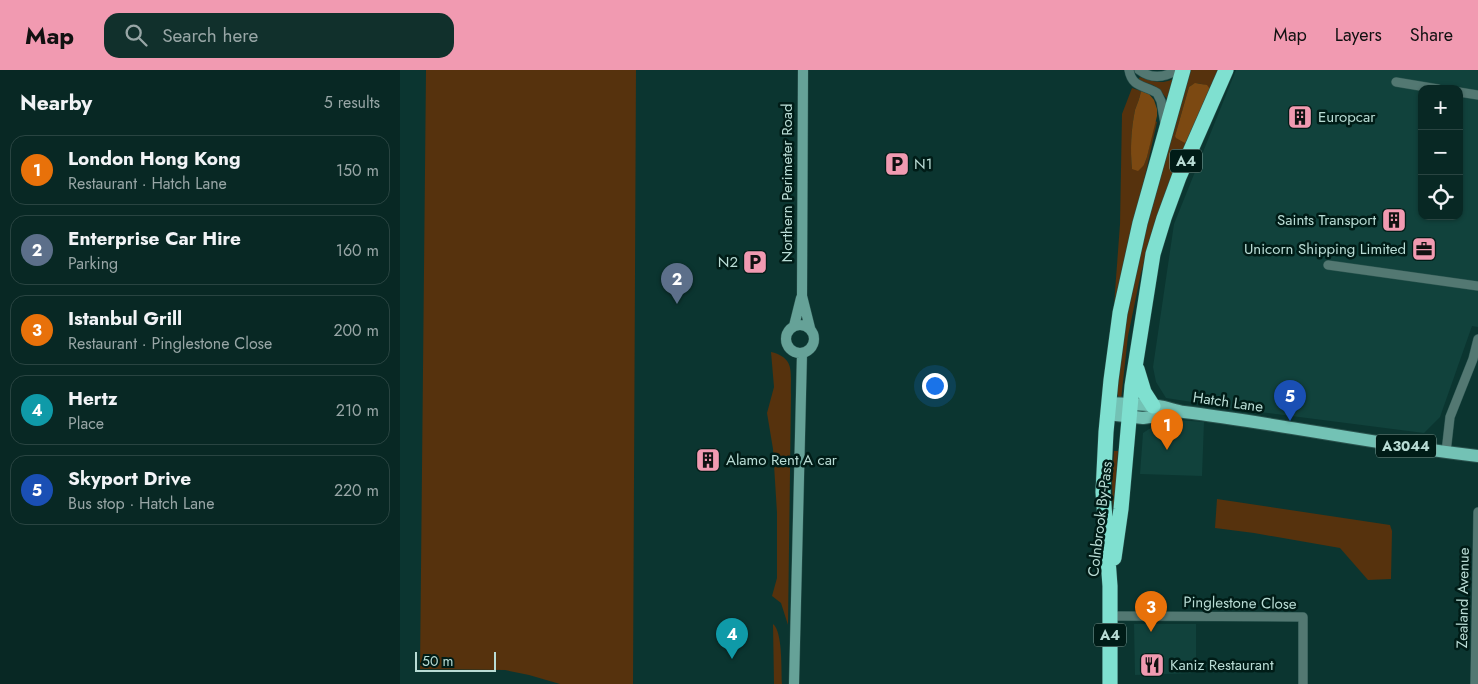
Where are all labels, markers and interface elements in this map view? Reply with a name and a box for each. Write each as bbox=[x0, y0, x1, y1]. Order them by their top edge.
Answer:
search box bbox=[104, 13, 454, 58]
text: Map bbox=[25, 18, 74, 53]
icon: search bbox=[122, 21, 150, 49]
text: Search here bbox=[162, 22, 258, 49]
text: Map bbox=[1273, 22, 1307, 48]
text: Layers bbox=[1335, 22, 1382, 48]
text: Share bbox=[1410, 22, 1453, 48]
map controls bbox=[1418, 85, 1463, 220]
button: + bbox=[1418, 85, 1463, 130]
text: Nearby bbox=[20, 88, 92, 118]
text: 5 results bbox=[324, 91, 380, 114]
street label: Northern Perimeter Road bbox=[776, 104, 798, 262]
building icon: Europcar bbox=[1287, 104, 1313, 130]
place label: Europcar bbox=[1318, 106, 1376, 128]
button: − bbox=[1418, 130, 1463, 175]
text: London Hong Kong bbox=[68, 145, 241, 172]
road number: A4 bbox=[1170, 150, 1202, 172]
parking icon: N1 bbox=[884, 151, 910, 177]
place label: N1 bbox=[914, 153, 932, 175]
text: 1 bbox=[33, 159, 41, 182]
text: 150 m bbox=[336, 159, 379, 182]
text: Restaurant · Hatch Lane bbox=[68, 172, 227, 195]
button: locate bbox=[1418, 175, 1463, 220]
building icon: Saints Transport bbox=[1381, 207, 1407, 233]
place label: Saints Transport bbox=[1277, 209, 1376, 231]
text: Enterprise Car Hire bbox=[68, 225, 241, 252]
office icon: Unicorn Shipping Limited bbox=[1411, 236, 1437, 262]
place label: Unicorn Shipping Limited bbox=[1244, 238, 1406, 260]
text: 2 bbox=[32, 239, 42, 262]
text: 160 m bbox=[336, 239, 379, 262]
parking icon: N2 bbox=[742, 249, 768, 275]
place label: N2 bbox=[718, 251, 738, 273]
text: Parking bbox=[68, 252, 118, 275]
pin: 2 bbox=[661, 263, 693, 304]
text: Istanbul Grill bbox=[68, 305, 182, 332]
text: 3 bbox=[32, 319, 42, 342]
text: 200 m bbox=[333, 319, 379, 342]
text: Restaurant · Pinglestone Close bbox=[68, 332, 272, 355]
your location bbox=[922, 373, 948, 399]
pin: 5 bbox=[1274, 380, 1306, 421]
text: Hertz bbox=[68, 385, 118, 412]
street label: Hatch Lane bbox=[1191, 386, 1265, 418]
text: 4 bbox=[31, 399, 43, 422]
text: 210 m bbox=[336, 399, 379, 422]
pin: 1 bbox=[1151, 409, 1183, 450]
text: Place bbox=[68, 412, 104, 435]
road number: A3044 bbox=[1376, 434, 1436, 458]
building icon: Alamo Rent A car bbox=[695, 447, 721, 473]
place label: Alamo Rent A car bbox=[726, 449, 838, 471]
street label: Colnbrook By-Pass bbox=[1082, 460, 1118, 578]
text: Skyport Drive bbox=[68, 465, 191, 492]
text: 5 bbox=[32, 479, 42, 502]
text: 220 m bbox=[334, 479, 379, 502]
text: Bus stop · Hatch Lane bbox=[68, 492, 214, 515]
street label: Zealand Avenue bbox=[1451, 547, 1475, 649]
pin: 3 bbox=[1135, 591, 1167, 632]
street label: Pinglestone Close bbox=[1183, 591, 1297, 615]
pin: 4 bbox=[716, 618, 748, 659]
road number: A4 bbox=[1094, 624, 1126, 646]
scale bar bbox=[415, 649, 496, 672]
text: 50 m bbox=[422, 651, 453, 671]
restaurant icon: Kaniz Restaurant bbox=[1139, 652, 1165, 678]
place label: Kaniz Restaurant bbox=[1170, 654, 1274, 676]

